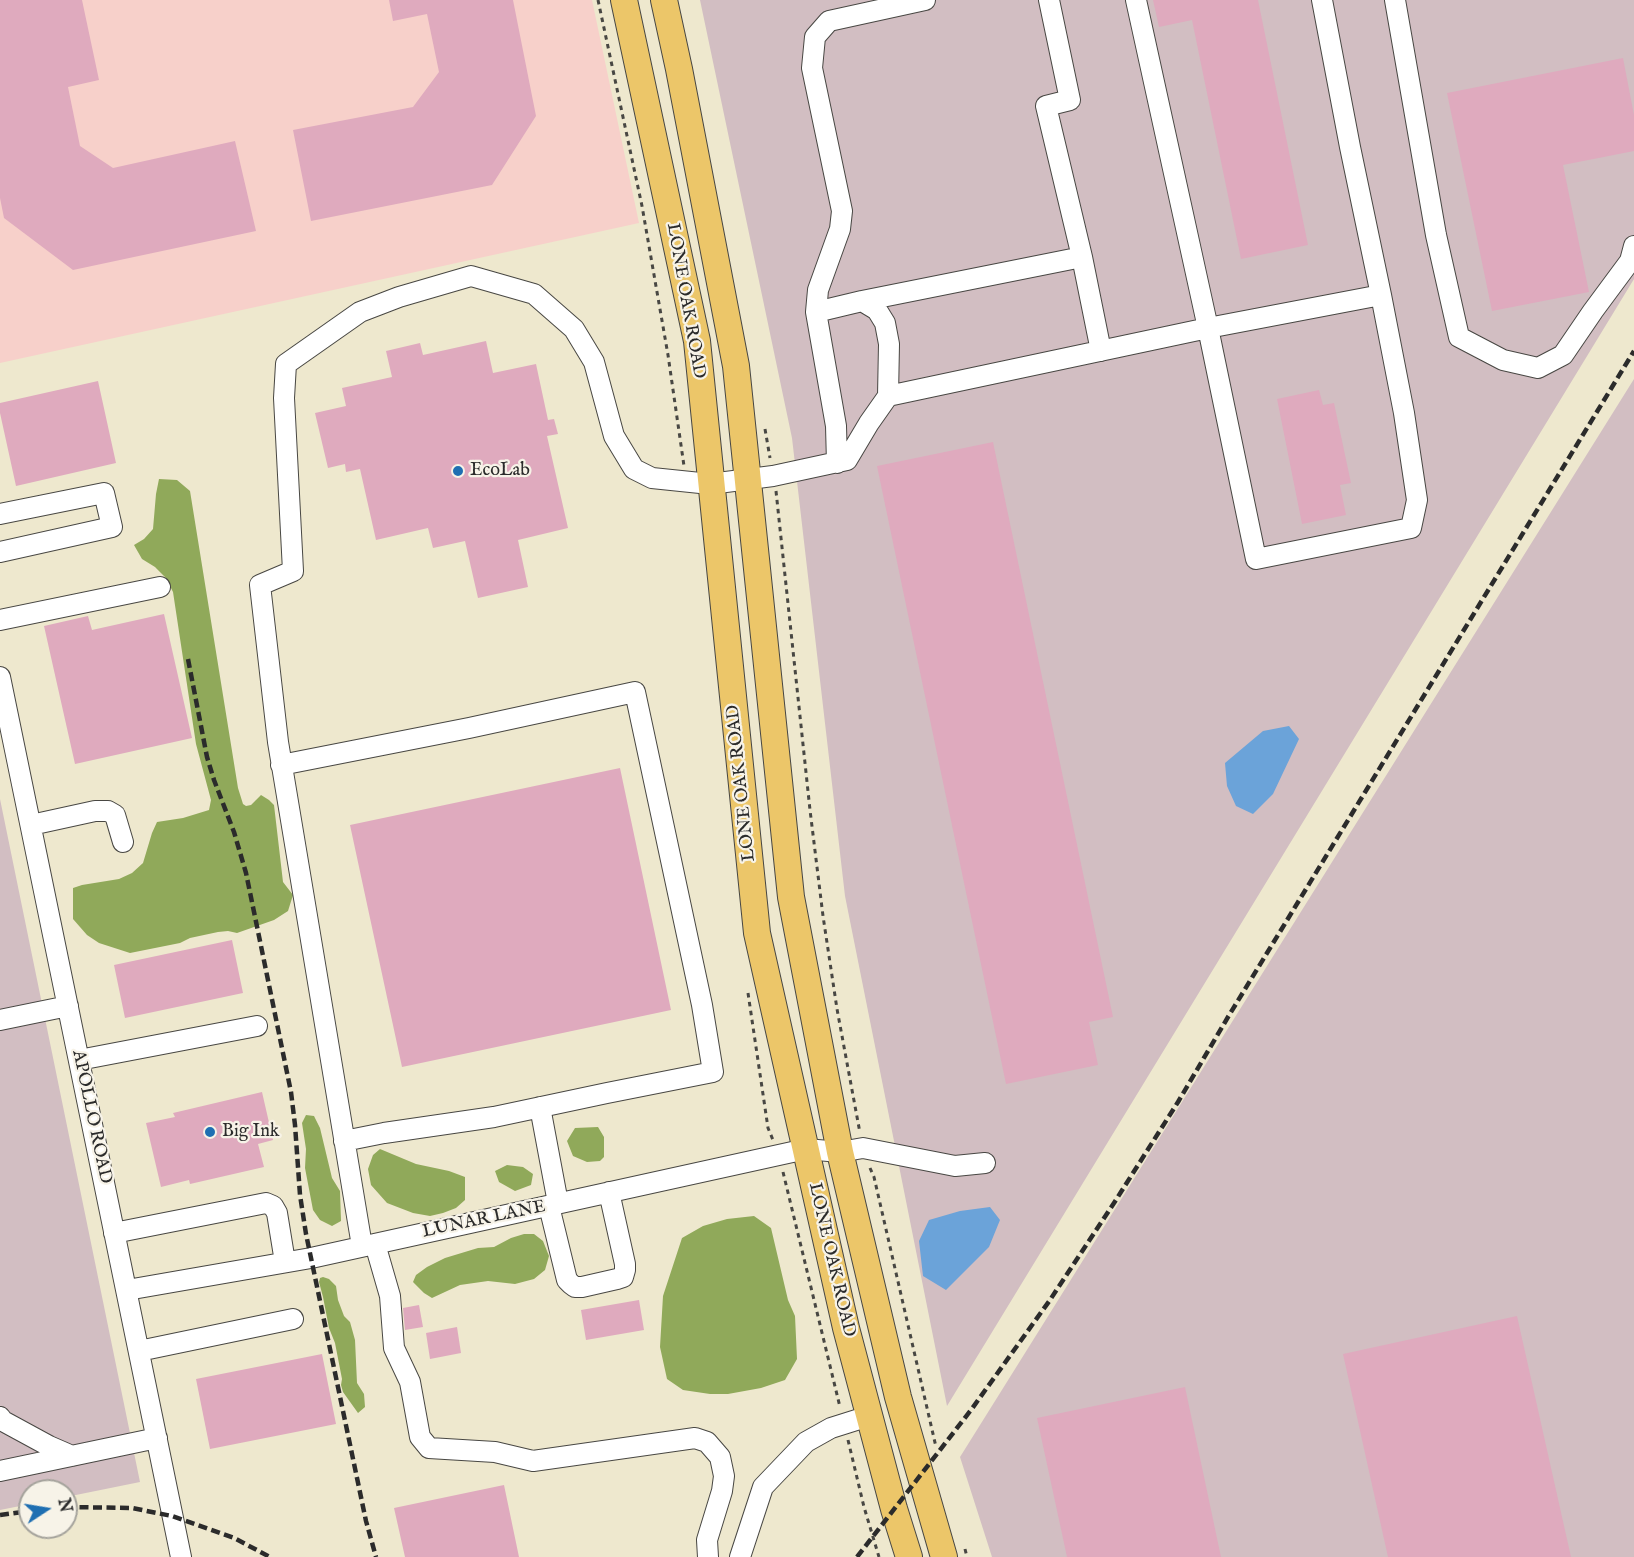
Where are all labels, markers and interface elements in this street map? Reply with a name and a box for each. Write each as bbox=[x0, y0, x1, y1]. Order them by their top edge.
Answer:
street label: LONE OAK ROAD bbox=[661, 222, 709, 380]
place label: EcoLab bbox=[470, 460, 530, 482]
marker: EcoLab bbox=[451, 464, 465, 478]
street label: LONE OAK ROAD bbox=[723, 704, 761, 862]
street label: APOLLO ROAD bbox=[66, 1048, 116, 1186]
place label: Big Ink bbox=[222, 1121, 279, 1143]
marker: Big Ink bbox=[203, 1125, 217, 1139]
street label: LONE OAK ROAD bbox=[803, 1181, 859, 1339]
street label: LUNAR LANE bbox=[420, 1196, 548, 1244]
north arrow bbox=[18, 1479, 78, 1539]
text: N bbox=[52, 1497, 75, 1515]

